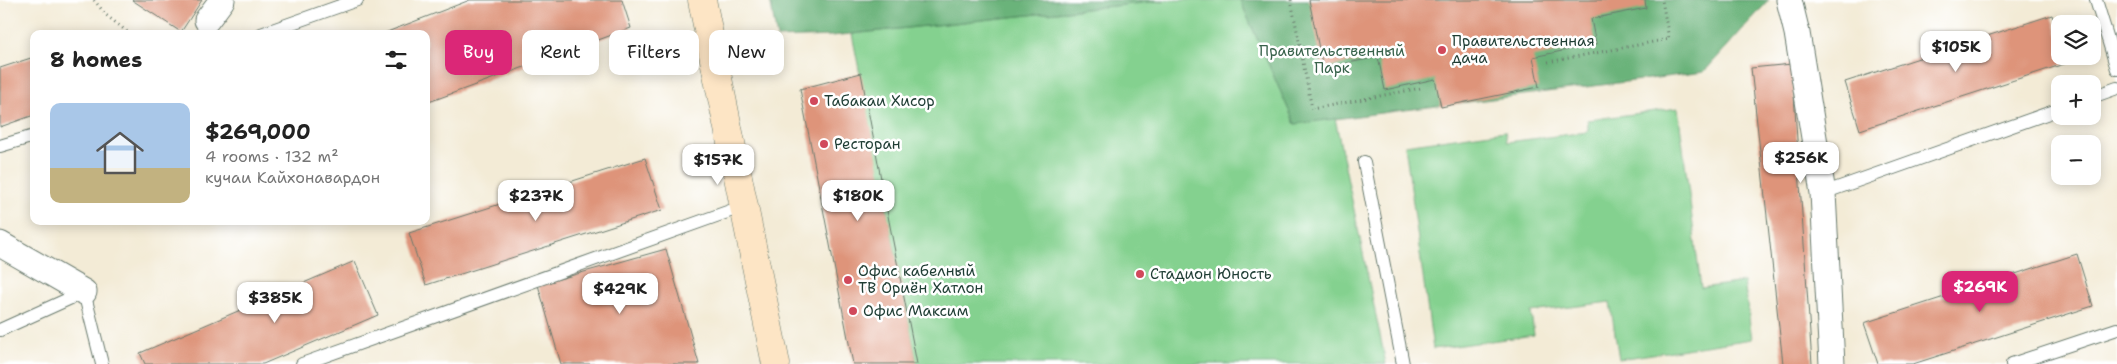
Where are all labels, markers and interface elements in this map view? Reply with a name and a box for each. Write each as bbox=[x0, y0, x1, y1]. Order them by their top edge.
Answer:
map controls bbox=[2051, 15, 2101, 185]
button: layers bbox=[2051, 15, 2101, 65]
chip: Buy bbox=[445, 30, 512, 75]
chip: Rent bbox=[522, 30, 599, 75]
chip: Filters bbox=[609, 30, 699, 75]
chip: New bbox=[709, 30, 784, 75]
pin: $105K bbox=[1921, 30, 1991, 73]
place label: Правительственная дача bbox=[1452, 31, 1595, 68]
text: $105K bbox=[1931, 36, 1981, 57]
park label: Правительственный Парк bbox=[1259, 41, 1405, 78]
marker: Правительственная дача bbox=[1436, 44, 1448, 56]
text: 8 homes bbox=[50, 46, 142, 74]
icon: filters bbox=[382, 46, 410, 74]
button: + bbox=[2051, 75, 2101, 125]
place label: Табакаи Хисор bbox=[824, 91, 935, 111]
marker: Табакаи Хисор bbox=[808, 95, 820, 107]
text: $269,000 bbox=[205, 118, 311, 146]
icon: home bbox=[90, 123, 150, 183]
place label: Ресторан bbox=[834, 134, 901, 154]
button: − bbox=[2051, 135, 2101, 185]
marker: Ресторан bbox=[818, 138, 830, 150]
pin: $256K bbox=[1766, 142, 1836, 184]
pin: $157K bbox=[683, 144, 753, 186]
text: 4 rooms · 132 m² bbox=[205, 146, 339, 167]
text: $256K bbox=[1774, 147, 1828, 168]
text: $157K bbox=[693, 149, 743, 170]
text: кучаи Кайхонавардон bbox=[205, 167, 380, 188]
pin: $237K bbox=[501, 180, 571, 222]
pin: $180K bbox=[823, 180, 893, 222]
text: $237K bbox=[509, 185, 563, 206]
text: $180K bbox=[833, 185, 883, 206]
place label: Офис кабелный ТВ Ориён Хатлон bbox=[858, 261, 983, 298]
place label: Стадион Юность bbox=[1150, 264, 1272, 284]
marker: Стадион Юность bbox=[1134, 268, 1146, 280]
pin: $269K bbox=[1945, 270, 2015, 313]
pin: $429K bbox=[585, 272, 655, 315]
marker: Офис кабелный ТВ Ориён Хатлон bbox=[842, 274, 854, 286]
text: $269K bbox=[1953, 276, 2007, 297]
text: $429K bbox=[593, 278, 647, 299]
pin: $385K bbox=[240, 282, 310, 324]
text: $385K bbox=[248, 287, 302, 308]
place label: Офис Максим bbox=[863, 301, 969, 321]
marker: Офис Максим bbox=[847, 305, 859, 317]

